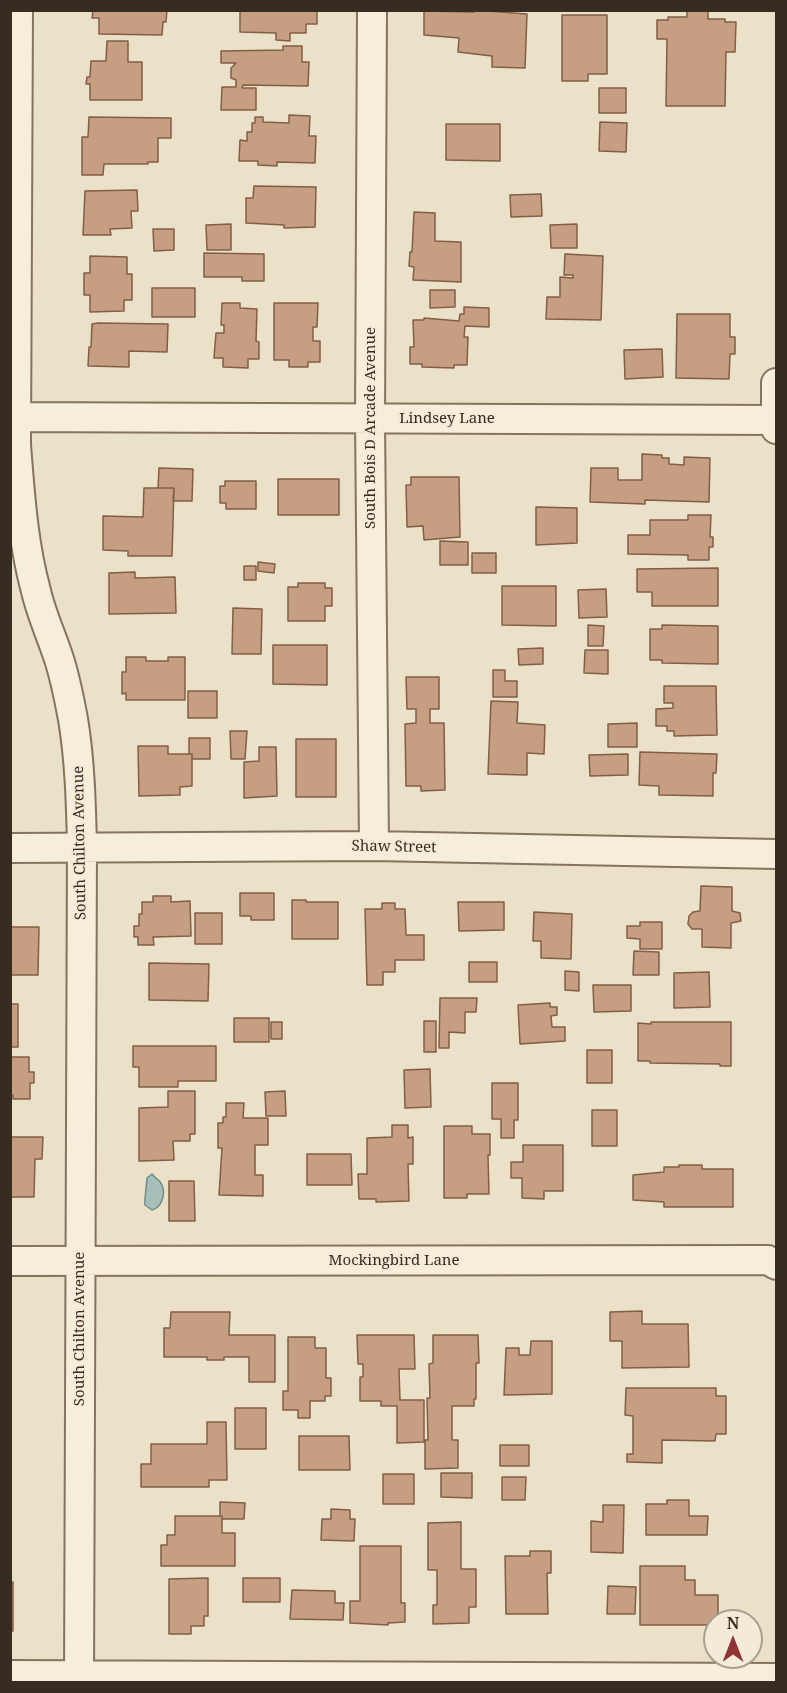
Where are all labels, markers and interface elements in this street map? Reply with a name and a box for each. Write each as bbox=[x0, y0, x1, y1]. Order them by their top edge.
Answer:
street label: South Bois D Arcade Avenue bbox=[362, 327, 380, 529]
street label: Lindsey Lane bbox=[399, 410, 495, 428]
street label: South Chilton Avenue bbox=[70, 766, 90, 920]
street label: Shaw Street bbox=[351, 837, 437, 857]
street label: South Chilton Avenue bbox=[71, 1252, 89, 1406]
street label: Mockingbird Lane bbox=[328, 1252, 460, 1270]
north arrow bbox=[703, 1609, 763, 1669]
text: N bbox=[727, 1612, 739, 1634]

